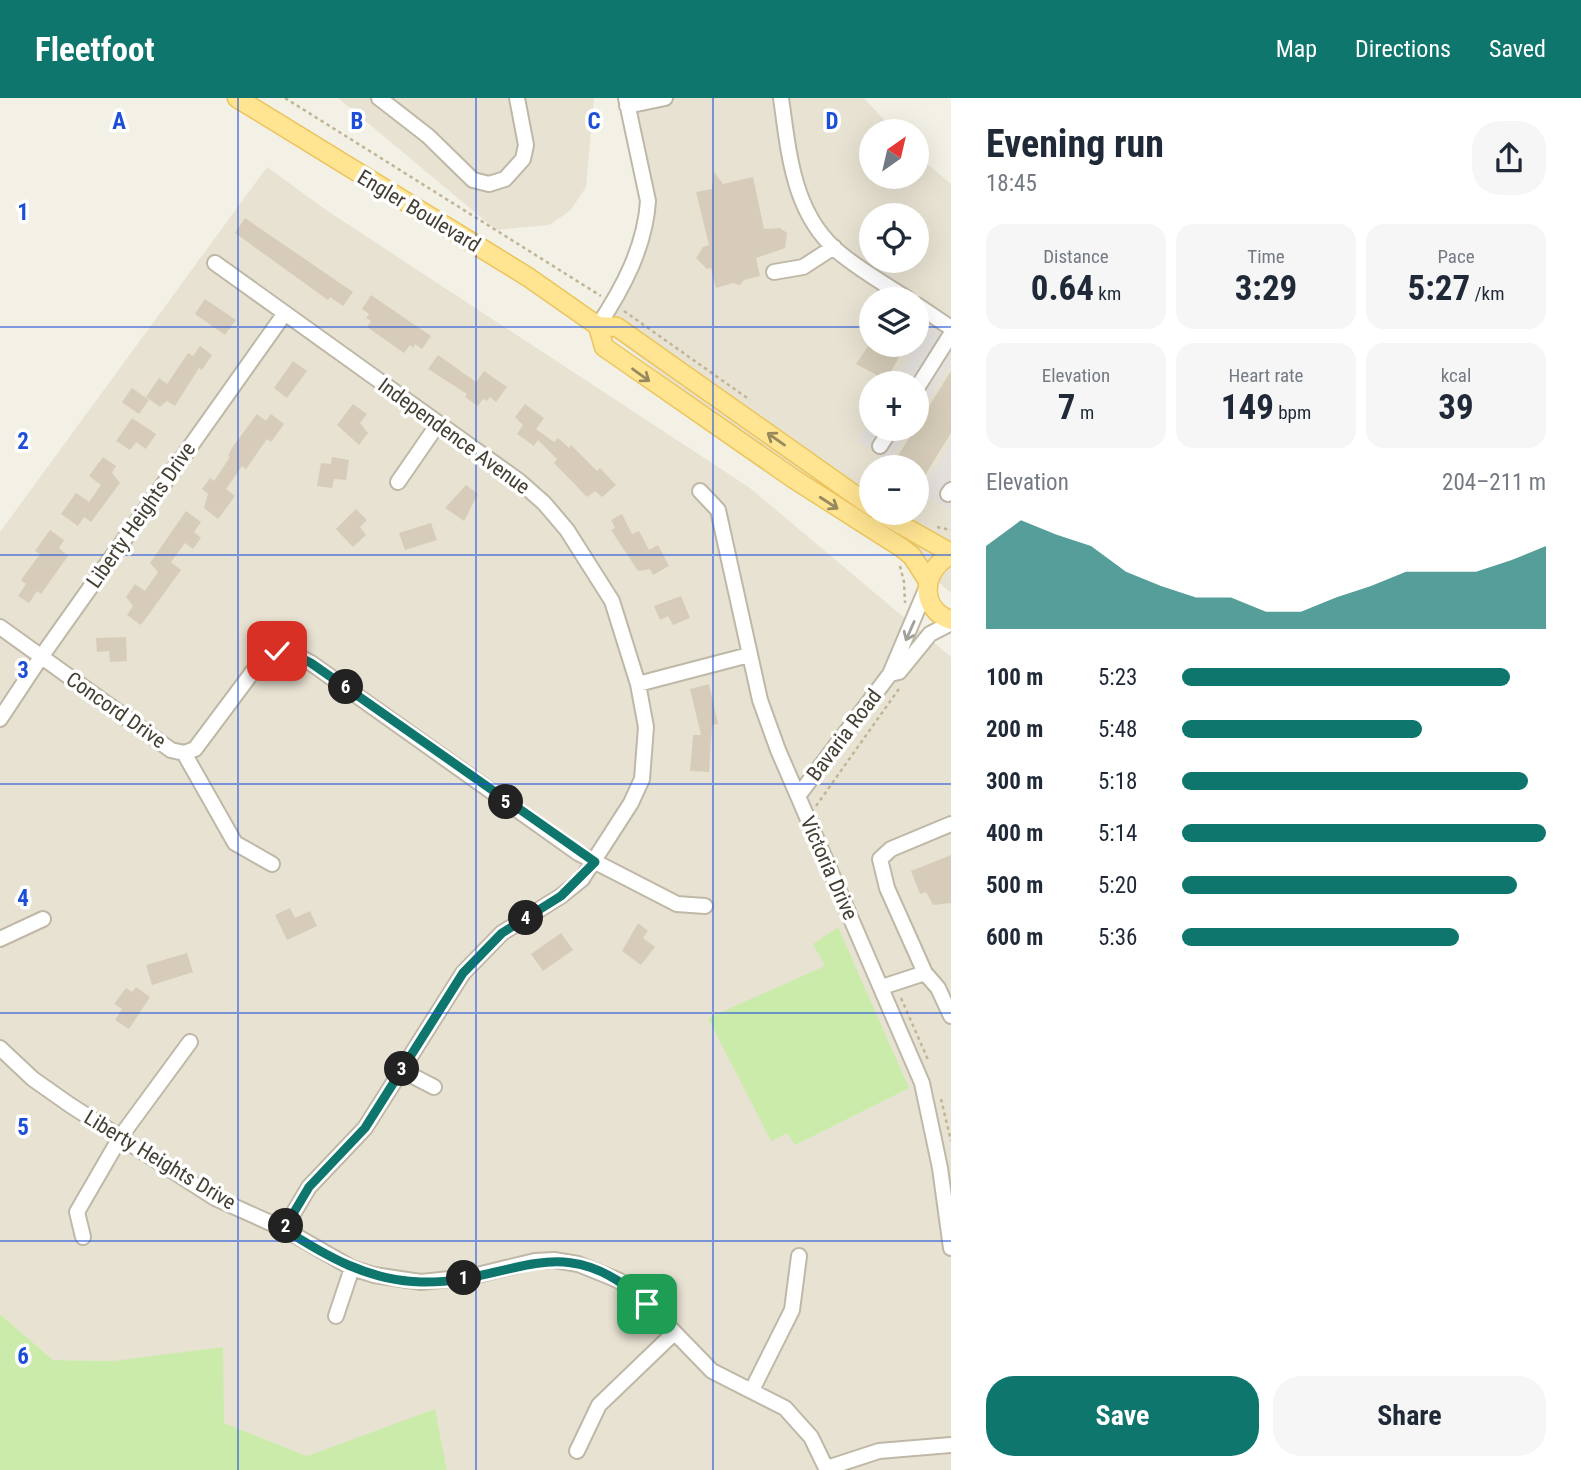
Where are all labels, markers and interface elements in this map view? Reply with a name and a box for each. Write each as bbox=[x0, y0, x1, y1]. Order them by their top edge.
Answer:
text: Fleetfoot bbox=[35, 30, 155, 69]
text: Map bbox=[1276, 35, 1317, 63]
text: Directions bbox=[1355, 35, 1451, 63]
text: Saved bbox=[1489, 35, 1546, 63]
text: A bbox=[112, 108, 126, 135]
text: B bbox=[351, 108, 363, 135]
text: C bbox=[587, 108, 601, 135]
text: D bbox=[826, 108, 839, 135]
north arrow bbox=[859, 119, 929, 189]
map controls bbox=[859, 119, 929, 525]
button: share bbox=[1472, 121, 1546, 195]
text: Evening run bbox=[986, 122, 1164, 166]
street label: Engler Boulevard bbox=[353, 165, 485, 257]
text: 18:45 bbox=[986, 170, 1037, 197]
text: 1 bbox=[17, 199, 29, 226]
button: locate bbox=[859, 203, 929, 273]
text: Distance bbox=[1043, 245, 1109, 268]
text: Time bbox=[1247, 245, 1285, 268]
text: Pace bbox=[1437, 245, 1475, 268]
text: 0.64 bbox=[1031, 268, 1094, 309]
text: 3:29 bbox=[1235, 268, 1297, 309]
text: 5:27 bbox=[1408, 268, 1470, 309]
text: km bbox=[1094, 282, 1121, 305]
text: /km bbox=[1470, 282, 1504, 305]
button: layers bbox=[859, 287, 929, 357]
text: Elevation bbox=[1042, 364, 1110, 387]
text: Heart rate bbox=[1228, 364, 1304, 387]
text: kcal bbox=[1441, 364, 1471, 387]
one-way arrow bbox=[631, 368, 650, 382]
button: + bbox=[859, 371, 929, 441]
street label: Independence Avenue bbox=[374, 373, 535, 499]
text: 7 bbox=[1058, 387, 1076, 428]
text: 149 bbox=[1221, 387, 1274, 428]
text: 39 bbox=[1438, 387, 1474, 428]
text: m bbox=[1076, 401, 1094, 424]
text: bpm bbox=[1274, 401, 1311, 424]
text: 2 bbox=[17, 428, 29, 455]
one-way arrow bbox=[767, 432, 786, 446]
street label: Liberty Heights Drive bbox=[82, 437, 200, 592]
button: − bbox=[859, 455, 929, 525]
text: Elevation bbox=[986, 469, 1069, 496]
text: 204–211 m bbox=[1442, 469, 1546, 496]
one-way arrow bbox=[819, 496, 838, 510]
one-way arrow bbox=[903, 620, 916, 641]
pin bbox=[247, 621, 307, 681]
icon: check bbox=[258, 632, 296, 670]
text: 3 bbox=[17, 657, 29, 684]
text: 100 m bbox=[986, 664, 1043, 691]
text: 5:23 bbox=[1098, 664, 1137, 691]
street label: Concord Drive bbox=[62, 667, 171, 753]
pin: 6 bbox=[328, 670, 364, 704]
text: 6 bbox=[341, 675, 350, 698]
street label: Bavaria Road bbox=[802, 684, 886, 786]
text: 200 m bbox=[986, 716, 1043, 743]
text: 5:48 bbox=[1098, 716, 1137, 743]
text: 300 m bbox=[986, 768, 1043, 795]
text: 5:18 bbox=[1098, 768, 1137, 795]
pin: 5 bbox=[489, 784, 524, 820]
text: 5 bbox=[501, 790, 510, 813]
street label: Victoria Drive bbox=[795, 812, 863, 924]
text: 400 m bbox=[986, 820, 1043, 847]
text: 5:14 bbox=[1098, 820, 1137, 847]
text: 500 m bbox=[986, 872, 1043, 899]
text: 5:20 bbox=[1098, 872, 1137, 899]
text: 4 bbox=[17, 885, 29, 912]
pin: 4 bbox=[508, 900, 544, 936]
text: 4 bbox=[521, 906, 530, 929]
text: 600 m bbox=[986, 924, 1043, 951]
text: 5:36 bbox=[1098, 924, 1137, 951]
pin: 3 bbox=[384, 1052, 420, 1086]
text: 3 bbox=[397, 1057, 406, 1080]
street label: Liberty Heights Drive bbox=[80, 1105, 240, 1215]
text: 5 bbox=[17, 1114, 29, 1141]
pin: 2 bbox=[268, 1208, 304, 1244]
text: 2 bbox=[281, 1214, 290, 1237]
pin: 1 bbox=[447, 1260, 482, 1296]
text: 1 bbox=[459, 1266, 468, 1289]
pin bbox=[617, 1274, 677, 1334]
icon: arrive bbox=[628, 1285, 666, 1323]
text: 6 bbox=[17, 1343, 29, 1370]
button: Save bbox=[986, 1376, 1259, 1456]
button: Share bbox=[1273, 1376, 1546, 1456]

